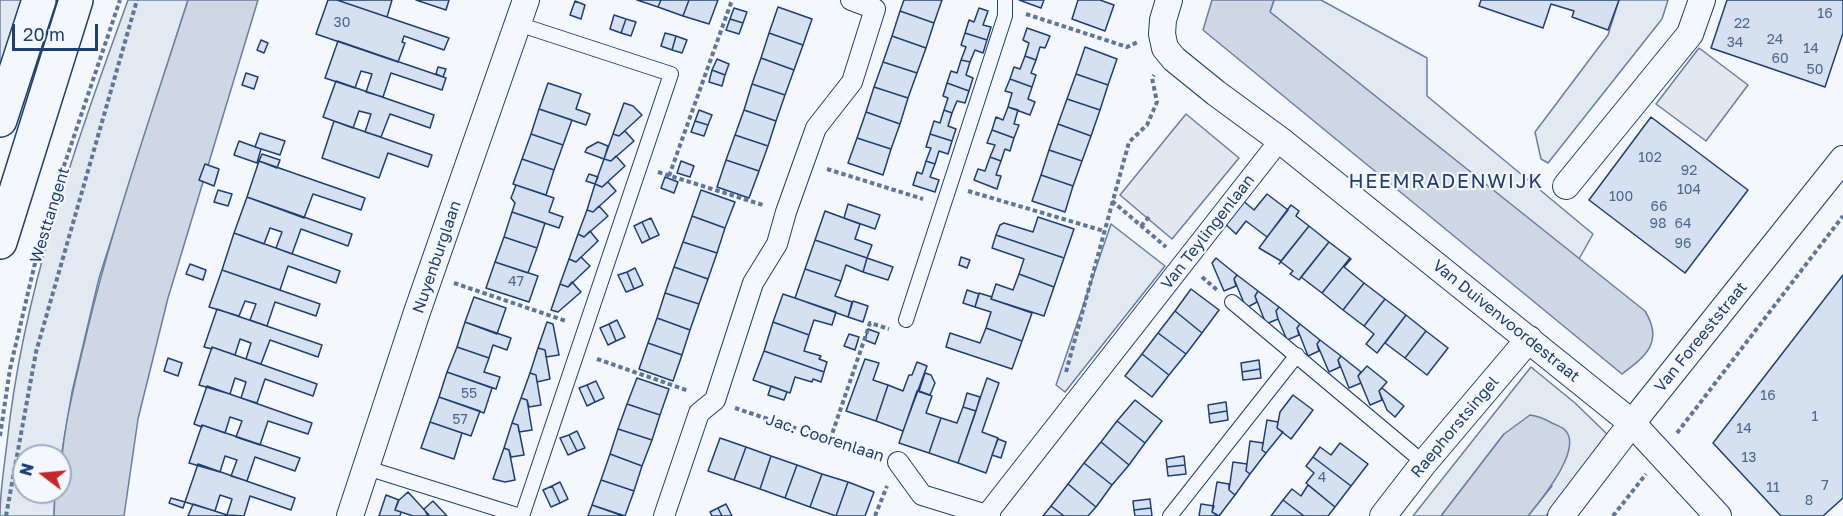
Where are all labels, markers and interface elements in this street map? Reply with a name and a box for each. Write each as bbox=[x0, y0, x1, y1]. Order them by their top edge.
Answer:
house number: 16 bbox=[1817, 6, 1833, 22]
scale bar bbox=[15, 12, 100, 50]
house number: 30 bbox=[334, 15, 350, 31]
house number: 22 bbox=[1734, 16, 1750, 32]
text: 20 m bbox=[23, 23, 65, 45]
house number: 24 bbox=[1767, 32, 1783, 48]
house number: 34 bbox=[1727, 35, 1743, 51]
house number: 14 bbox=[1803, 41, 1819, 57]
house number: 60 bbox=[1771, 51, 1789, 67]
house number: 50 bbox=[1807, 62, 1823, 78]
house number: 102 bbox=[1638, 150, 1662, 166]
house number: 92 bbox=[1681, 163, 1697, 179]
street label: Westtangent bbox=[26, 165, 74, 265]
district label: HEEMRADENWIJK bbox=[1348, 170, 1544, 194]
street label: Van Teylingenlaan bbox=[1157, 171, 1259, 293]
house number: 104 bbox=[1677, 182, 1701, 198]
house number: 100 bbox=[1609, 189, 1633, 205]
street label: Nuyenburglaan bbox=[409, 198, 465, 316]
house number: 66 bbox=[1651, 199, 1667, 215]
house number: 98 bbox=[1649, 216, 1667, 232]
house number: 64 bbox=[1674, 216, 1692, 232]
house number: 96 bbox=[1675, 236, 1691, 252]
street label: Van Duivenvoordestraat bbox=[1429, 256, 1583, 386]
house number: 47 bbox=[508, 274, 524, 290]
street label: Van Foreeststraat bbox=[1651, 278, 1751, 396]
street label: Raephorstsingel bbox=[1407, 372, 1503, 482]
house number: 55 bbox=[461, 386, 477, 402]
house number: 16 bbox=[1760, 388, 1776, 404]
house number: 1 bbox=[1812, 409, 1818, 425]
street label: Jac. Coorenlaan bbox=[763, 410, 887, 466]
house number: 57 bbox=[452, 412, 468, 428]
house number: 14 bbox=[1736, 421, 1752, 437]
north arrow bbox=[12, 444, 72, 504]
house number: 13 bbox=[1742, 450, 1756, 466]
text: N bbox=[15, 461, 38, 478]
house number: 4 bbox=[1318, 470, 1326, 486]
house number: 7 bbox=[1821, 478, 1829, 494]
house number: 11 bbox=[1766, 480, 1780, 496]
house number: 8 bbox=[1805, 493, 1813, 509]

